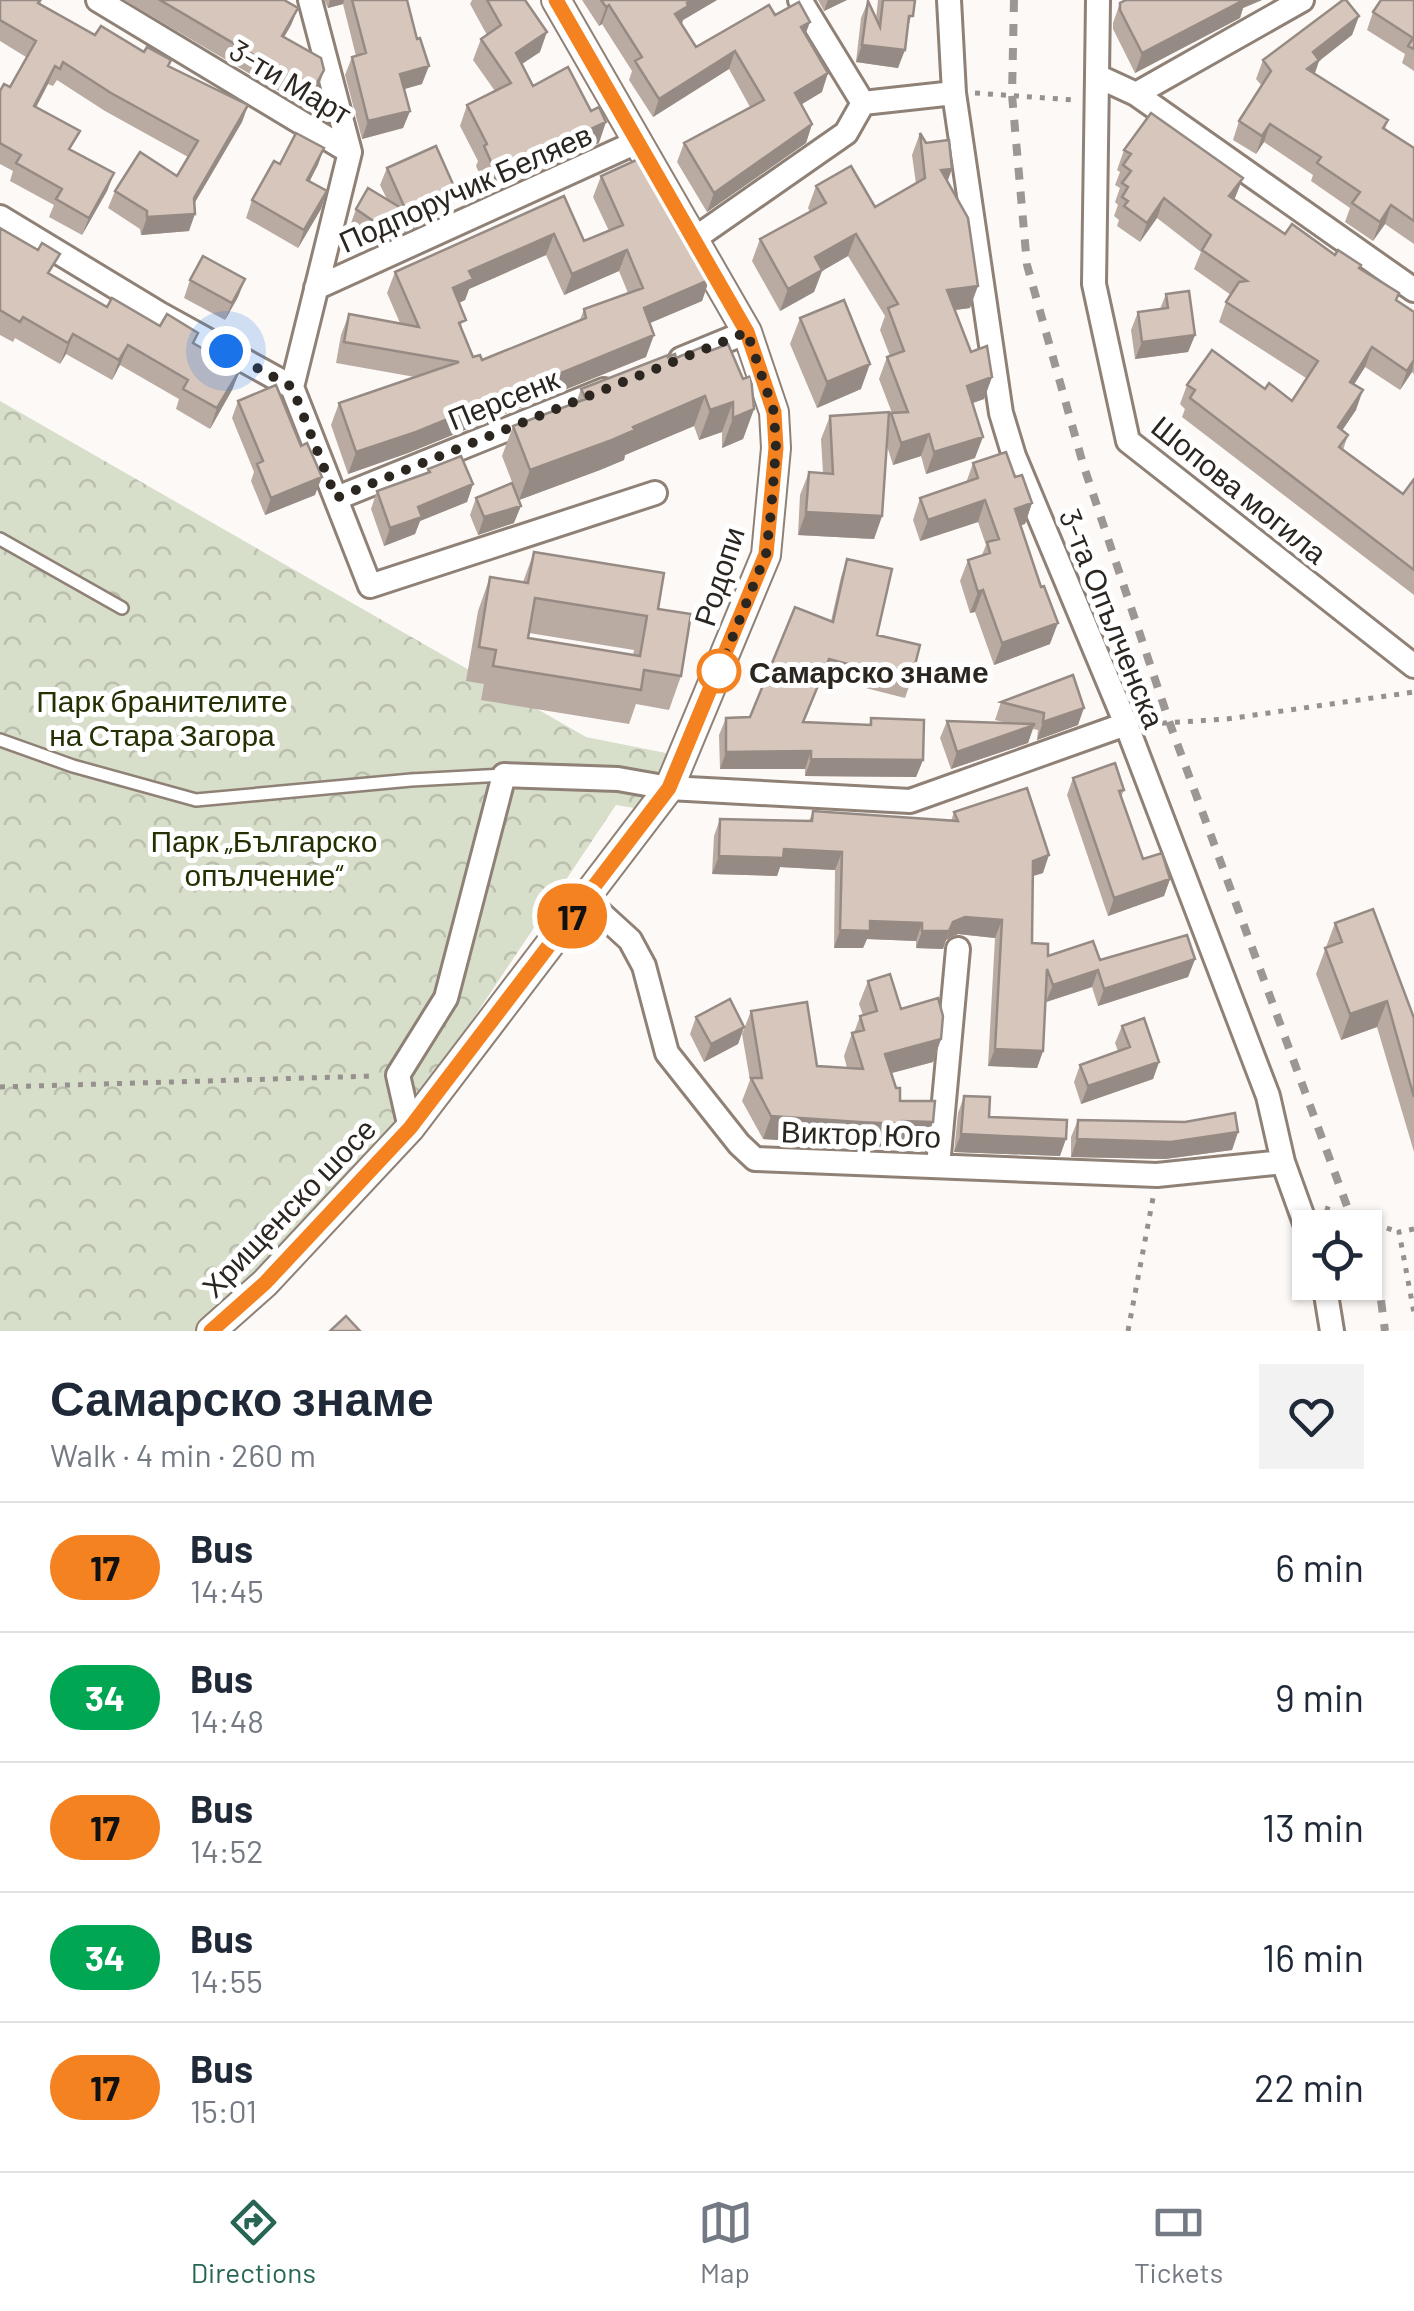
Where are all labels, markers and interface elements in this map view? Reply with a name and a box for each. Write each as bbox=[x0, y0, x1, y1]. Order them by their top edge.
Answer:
street label: 3-ти Март bbox=[224, 31, 359, 131]
street label: Подпоручик Беляев bbox=[333, 115, 597, 259]
your location bbox=[201, 326, 251, 376]
street label: Персенк bbox=[442, 359, 564, 436]
street label: Шопова могила bbox=[1145, 407, 1335, 571]
street label: 3-та Опълченска bbox=[1053, 503, 1173, 733]
street label: Родопи bbox=[685, 522, 751, 630]
marker: Самарско знаме bbox=[698, 650, 740, 692]
place label: Самарско знаме bbox=[749, 653, 989, 689]
park label: Парк бранителите на Стара Загора bbox=[36, 682, 288, 752]
park label: Парк „Българско опълчение“ bbox=[150, 822, 378, 892]
line badge: 17 bbox=[527, 884, 617, 948]
text: 17 bbox=[557, 895, 587, 937]
street label: Хрищенско шосе bbox=[194, 1110, 382, 1304]
street label: Виктор Юго bbox=[780, 1112, 942, 1154]
map controls bbox=[1292, 1210, 1382, 1300]
button: locate bbox=[1292, 1210, 1382, 1300]
button: heart bbox=[1259, 1364, 1364, 1469]
text: Самарско знаме bbox=[50, 1368, 434, 1426]
text: Walk · 4 min · 260 m bbox=[50, 1435, 316, 1473]
text: Bus bbox=[190, 1525, 253, 1571]
text: 6 min bbox=[1275, 1544, 1364, 1590]
text: 17 bbox=[90, 1546, 120, 1588]
text: 14:45 bbox=[190, 1571, 264, 1609]
text: Bus bbox=[190, 1655, 253, 1701]
text: 9 min bbox=[1275, 1674, 1364, 1720]
text: 34 bbox=[85, 1676, 125, 1718]
text: 14:48 bbox=[190, 1701, 264, 1739]
text: Bus bbox=[190, 1785, 253, 1831]
text: 13 min bbox=[1262, 1804, 1364, 1850]
text: 17 bbox=[90, 1806, 120, 1848]
text: 14:52 bbox=[190, 1831, 263, 1869]
text: Bus bbox=[190, 1915, 253, 1961]
text: 16 min bbox=[1262, 1934, 1364, 1980]
text: 34 bbox=[85, 1936, 125, 1978]
text: 14:55 bbox=[190, 1961, 263, 1999]
text: Bus bbox=[190, 2045, 253, 2091]
text: 22 min bbox=[1254, 2064, 1364, 2110]
text: 17 bbox=[90, 2066, 120, 2108]
text: 15:01 bbox=[190, 2091, 257, 2129]
tab: Directions bbox=[191, 2195, 316, 2289]
tab: Map bbox=[698, 2195, 753, 2289]
tab: Tickets bbox=[1134, 2195, 1223, 2289]

